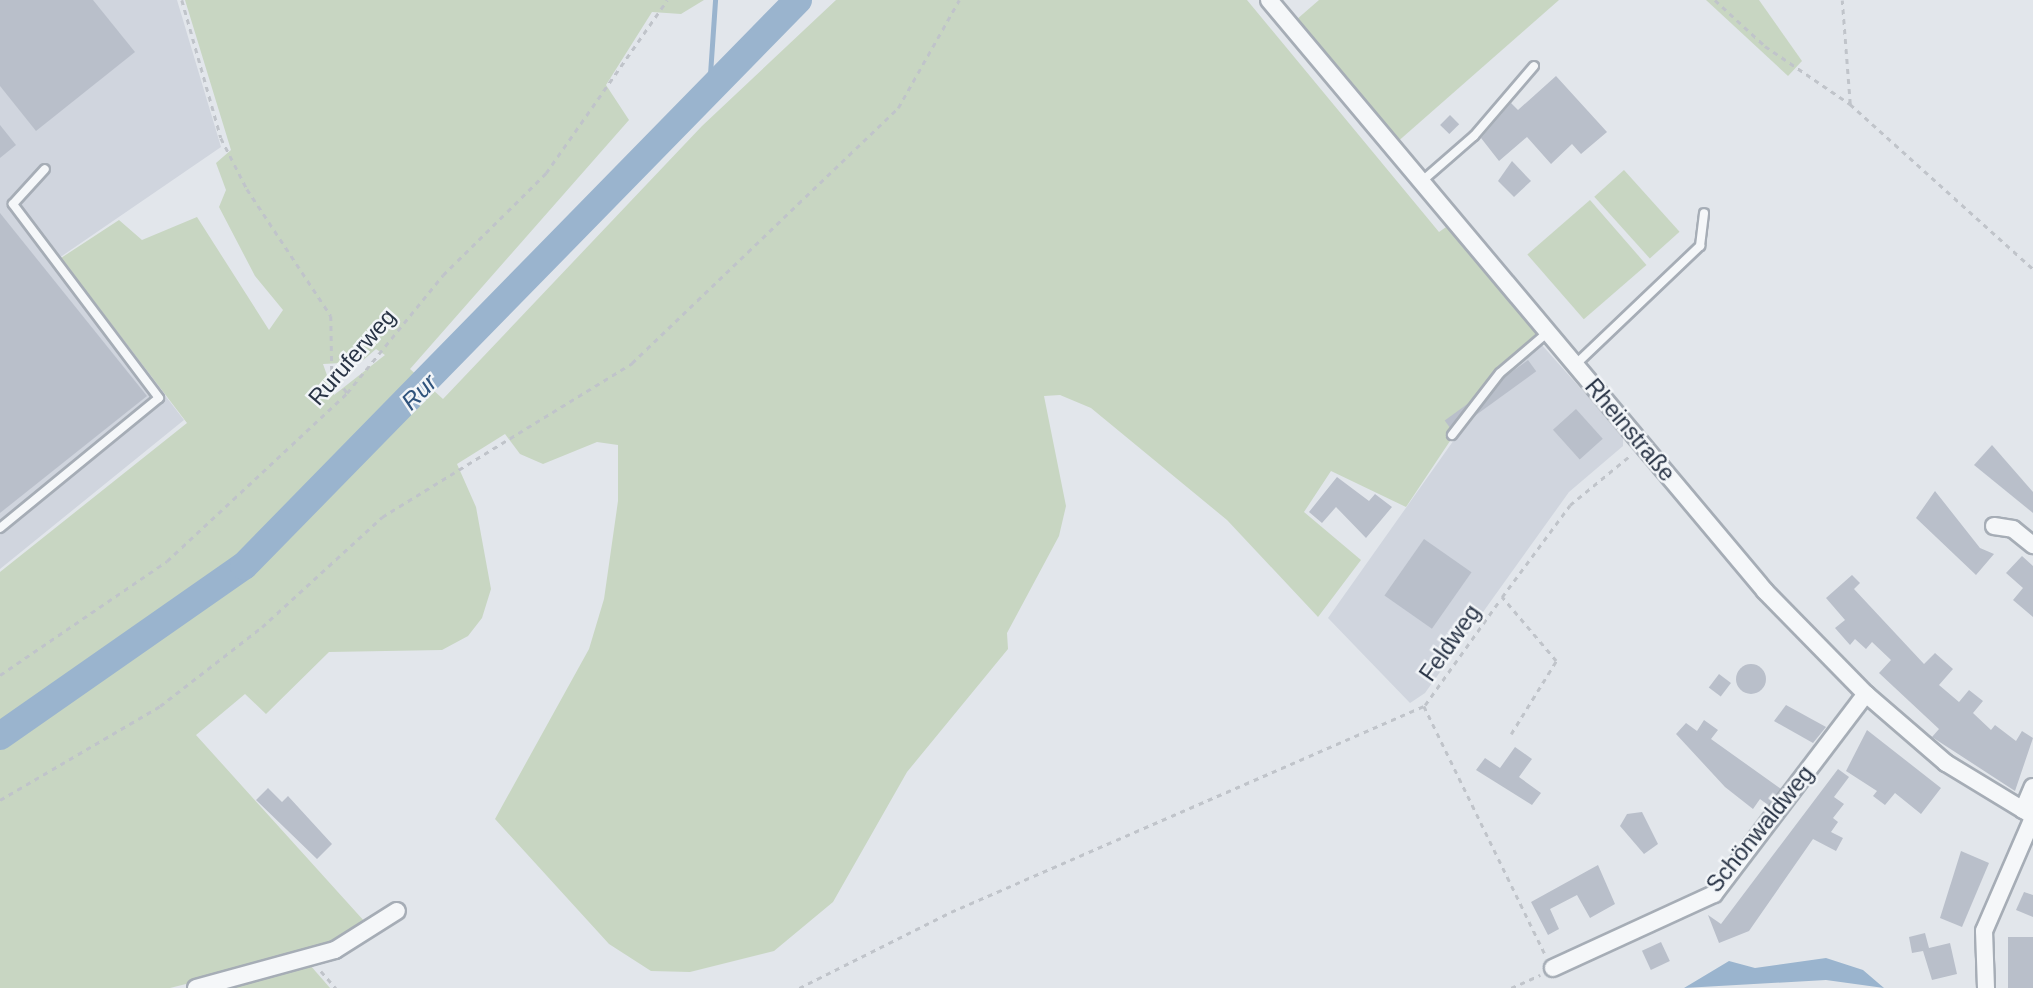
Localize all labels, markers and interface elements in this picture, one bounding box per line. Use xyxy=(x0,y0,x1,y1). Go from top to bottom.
street label: Ruruferweg xyxy=(303,303,401,411)
water label: Rur xyxy=(395,368,443,416)
street label: Rheinstraße xyxy=(1579,373,1681,487)
street label: Feldweg xyxy=(1414,599,1486,687)
street label: Schönwaldweg xyxy=(1701,760,1819,898)

